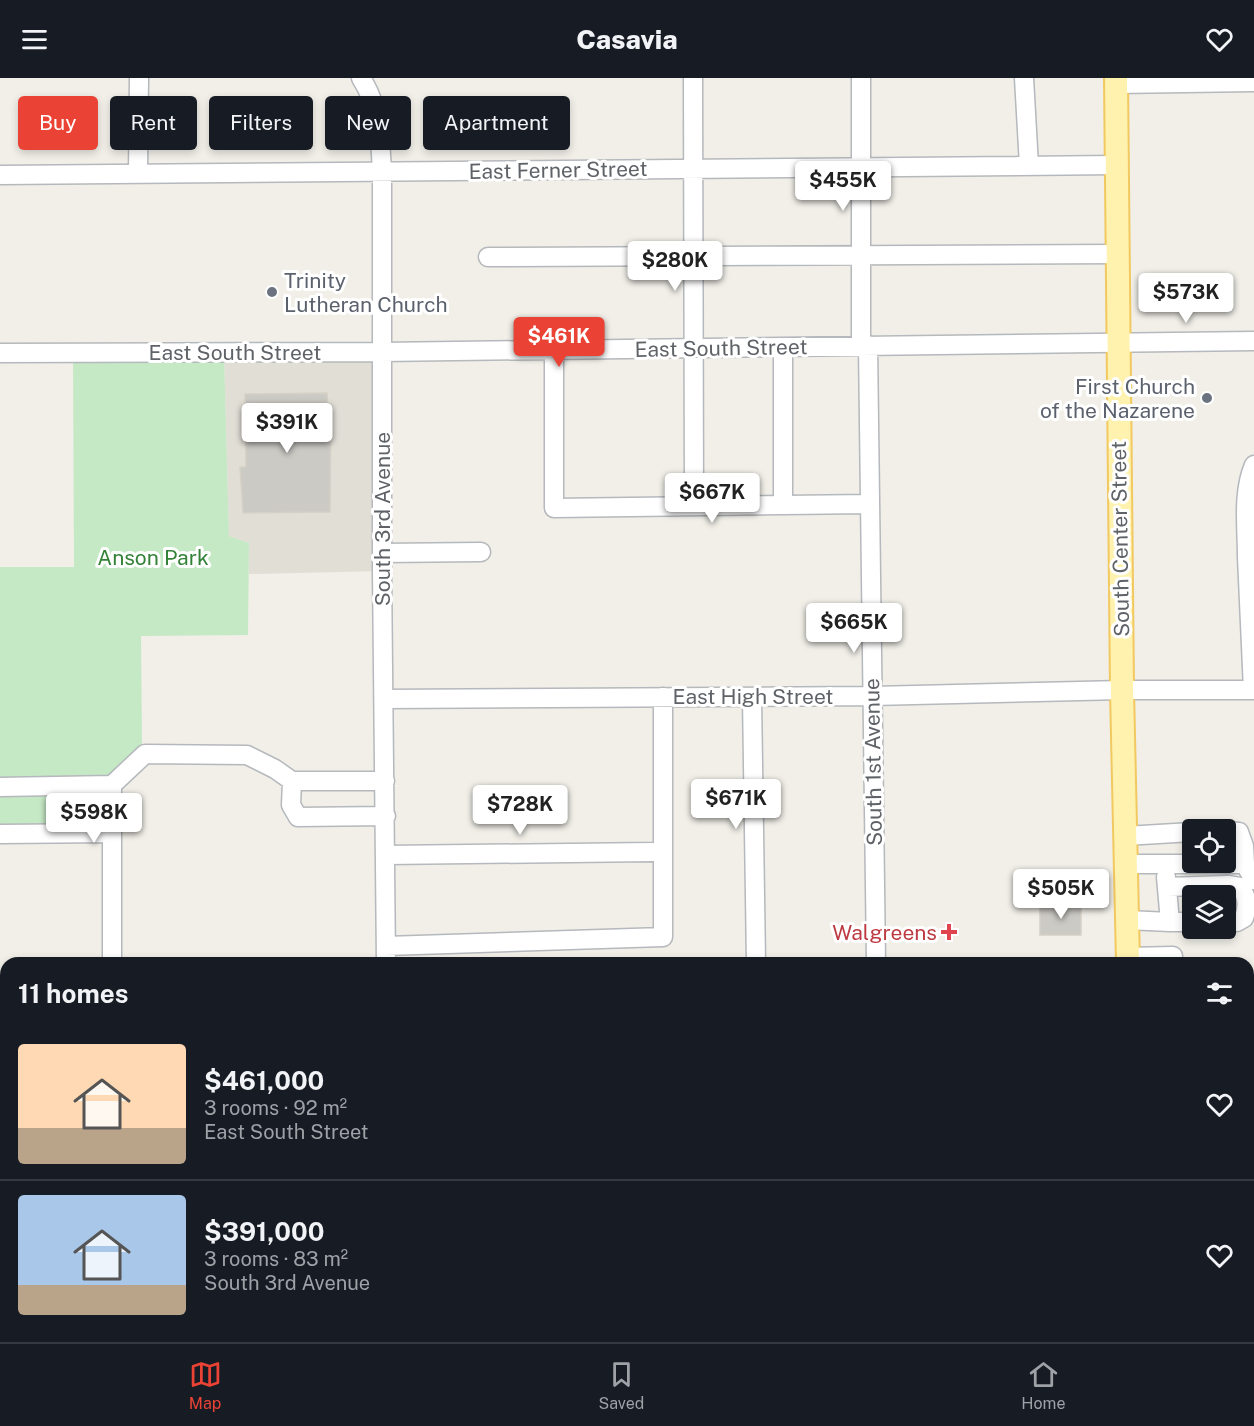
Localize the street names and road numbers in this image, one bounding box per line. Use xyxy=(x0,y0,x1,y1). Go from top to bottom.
street label: East Ferner Street xyxy=(468,156,648,184)
street label: East South Street xyxy=(634,334,808,362)
street label: East South Street xyxy=(149,340,321,365)
street label: South 3rd Avenue xyxy=(370,432,395,606)
street label: South Center Street xyxy=(1106,441,1134,637)
street label: South 1st Avenue xyxy=(859,678,887,846)
street label: East High Street xyxy=(673,684,833,709)

